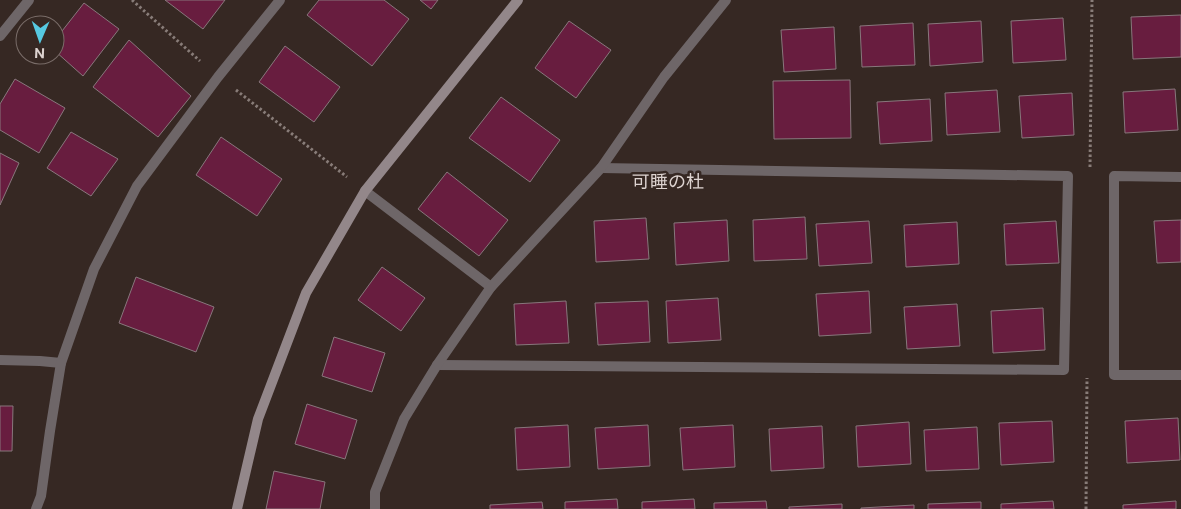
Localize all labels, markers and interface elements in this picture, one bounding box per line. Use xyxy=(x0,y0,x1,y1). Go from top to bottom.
north arrow xyxy=(15,15,65,65)
text: N xyxy=(34,45,45,61)
district label: 可睡の杜 xyxy=(632,171,704,192)

